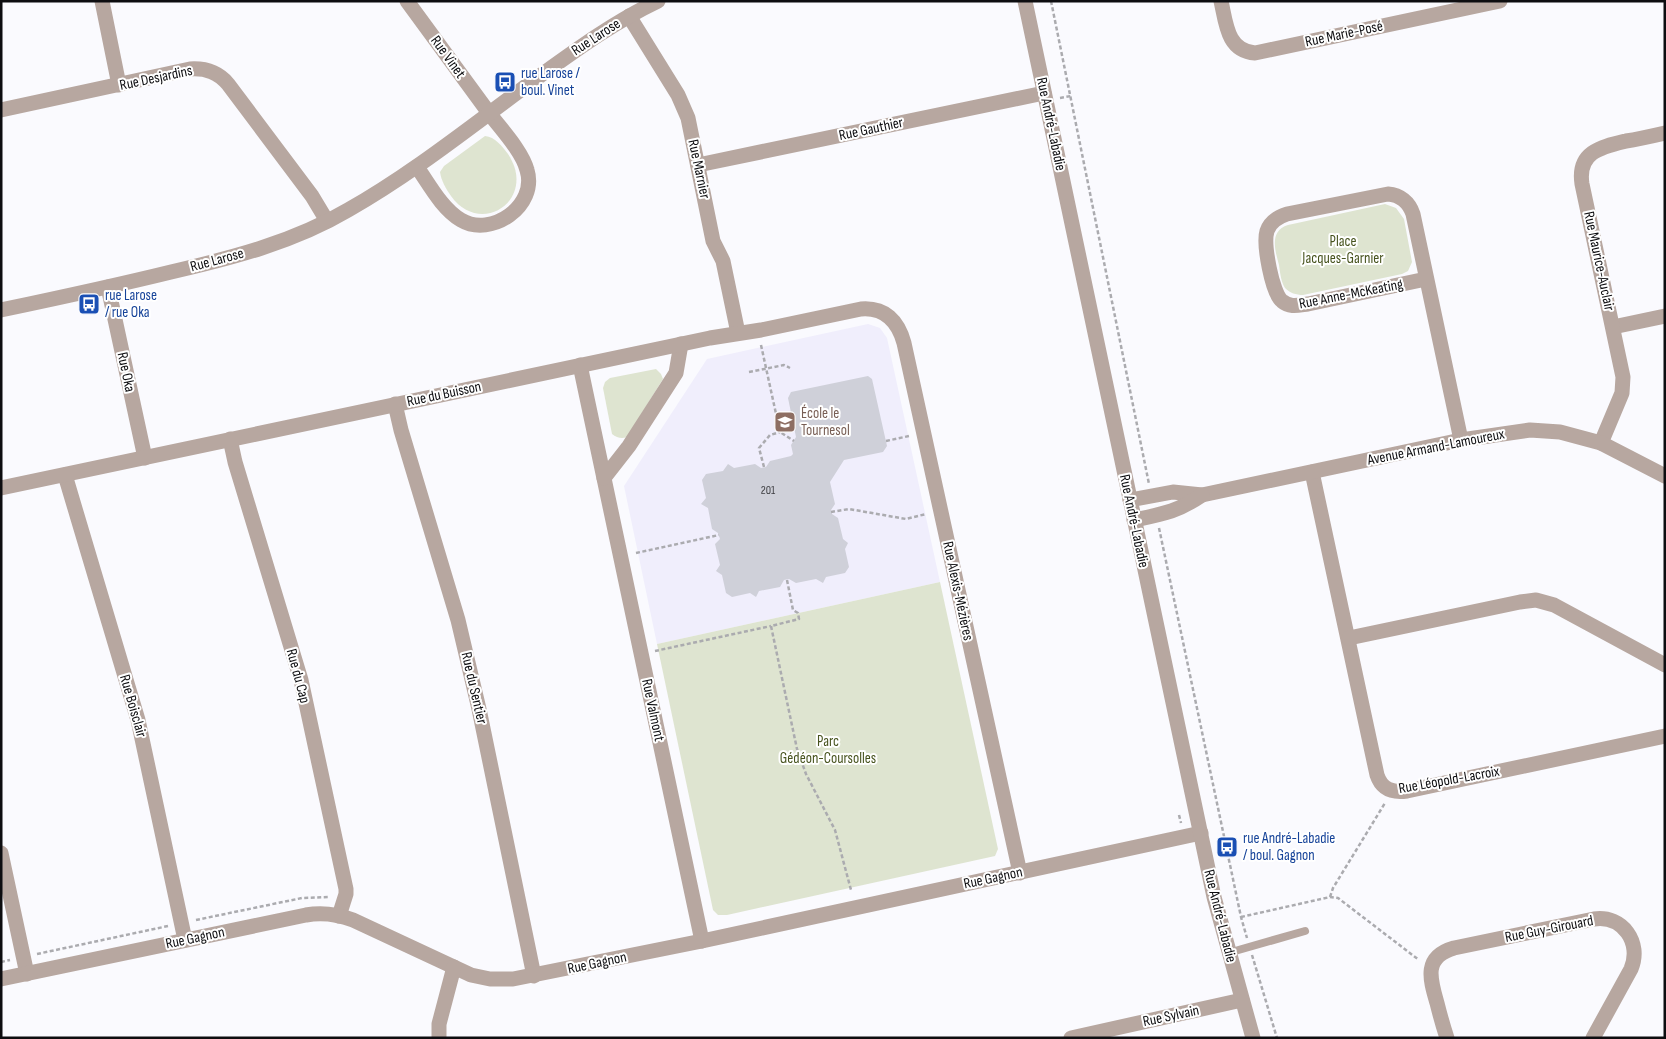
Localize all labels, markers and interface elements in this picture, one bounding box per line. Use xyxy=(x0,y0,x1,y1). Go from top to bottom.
street label: Rue Larose xyxy=(568,14,624,60)
street label: Rue Marie-Posé xyxy=(1303,17,1385,51)
street label: Rue Vinet xyxy=(426,32,470,82)
street label: Rue Desjardins xyxy=(118,61,194,95)
place label: rue Larose / boul. Vinet xyxy=(521,64,580,100)
bus stop icon: rue Larose / boul. Vinet xyxy=(493,70,517,94)
street label: Rue André-Labadie xyxy=(1032,76,1070,172)
street label: Rue Gauthier xyxy=(837,113,906,145)
street label: Rue Marnier xyxy=(683,138,715,201)
street label: Rue Maurice-Auclair xyxy=(1579,210,1619,313)
park label: Place Jacques-Garnier xyxy=(1301,232,1384,268)
street label: Rue Larose xyxy=(188,244,246,276)
street label: Rue Anne-McKeating xyxy=(1297,275,1405,313)
place label: rue Larose / rue Oka xyxy=(105,286,157,322)
bus stop icon: rue Larose / rue Oka xyxy=(77,292,101,316)
street label: Rue Oka xyxy=(112,350,140,394)
street label: Rue du Buisson xyxy=(405,377,483,411)
place label: École le Tournesol xyxy=(801,404,850,440)
school or university icon: École le Tournesol xyxy=(773,410,797,434)
street label: Avenue Armand-Lamoureux xyxy=(1365,424,1506,470)
street label: Rue André-Labadie xyxy=(1115,473,1153,569)
house number: 201 xyxy=(761,483,776,498)
street label: Rue Alexis-Mézières xyxy=(938,540,978,642)
street label: Rue du Cap xyxy=(282,647,314,705)
street label: Rue du Sentier xyxy=(457,650,492,726)
street label: Rue Boisclair xyxy=(115,672,151,740)
street label: Rue Valmont xyxy=(637,677,669,743)
park label: Parc Gédéon-Coursolles xyxy=(780,732,876,768)
street label: Rue Léopold-Lacroix xyxy=(1397,762,1501,798)
place label: rue André-Labadie / boul. Gagnon xyxy=(1243,829,1335,865)
bus stop icon: rue André-Labadie / boul. Gagnon xyxy=(1215,835,1239,859)
street label: Rue Gagnon xyxy=(962,862,1024,894)
street label: Rue André-Labadie xyxy=(1199,868,1241,964)
street label: Rue Guy-Girouard xyxy=(1503,911,1595,947)
street label: Rue Gagnon xyxy=(164,922,226,954)
street label: Rue Gagnon xyxy=(566,947,628,979)
street label: Rue Sylvain xyxy=(1141,1001,1201,1031)

